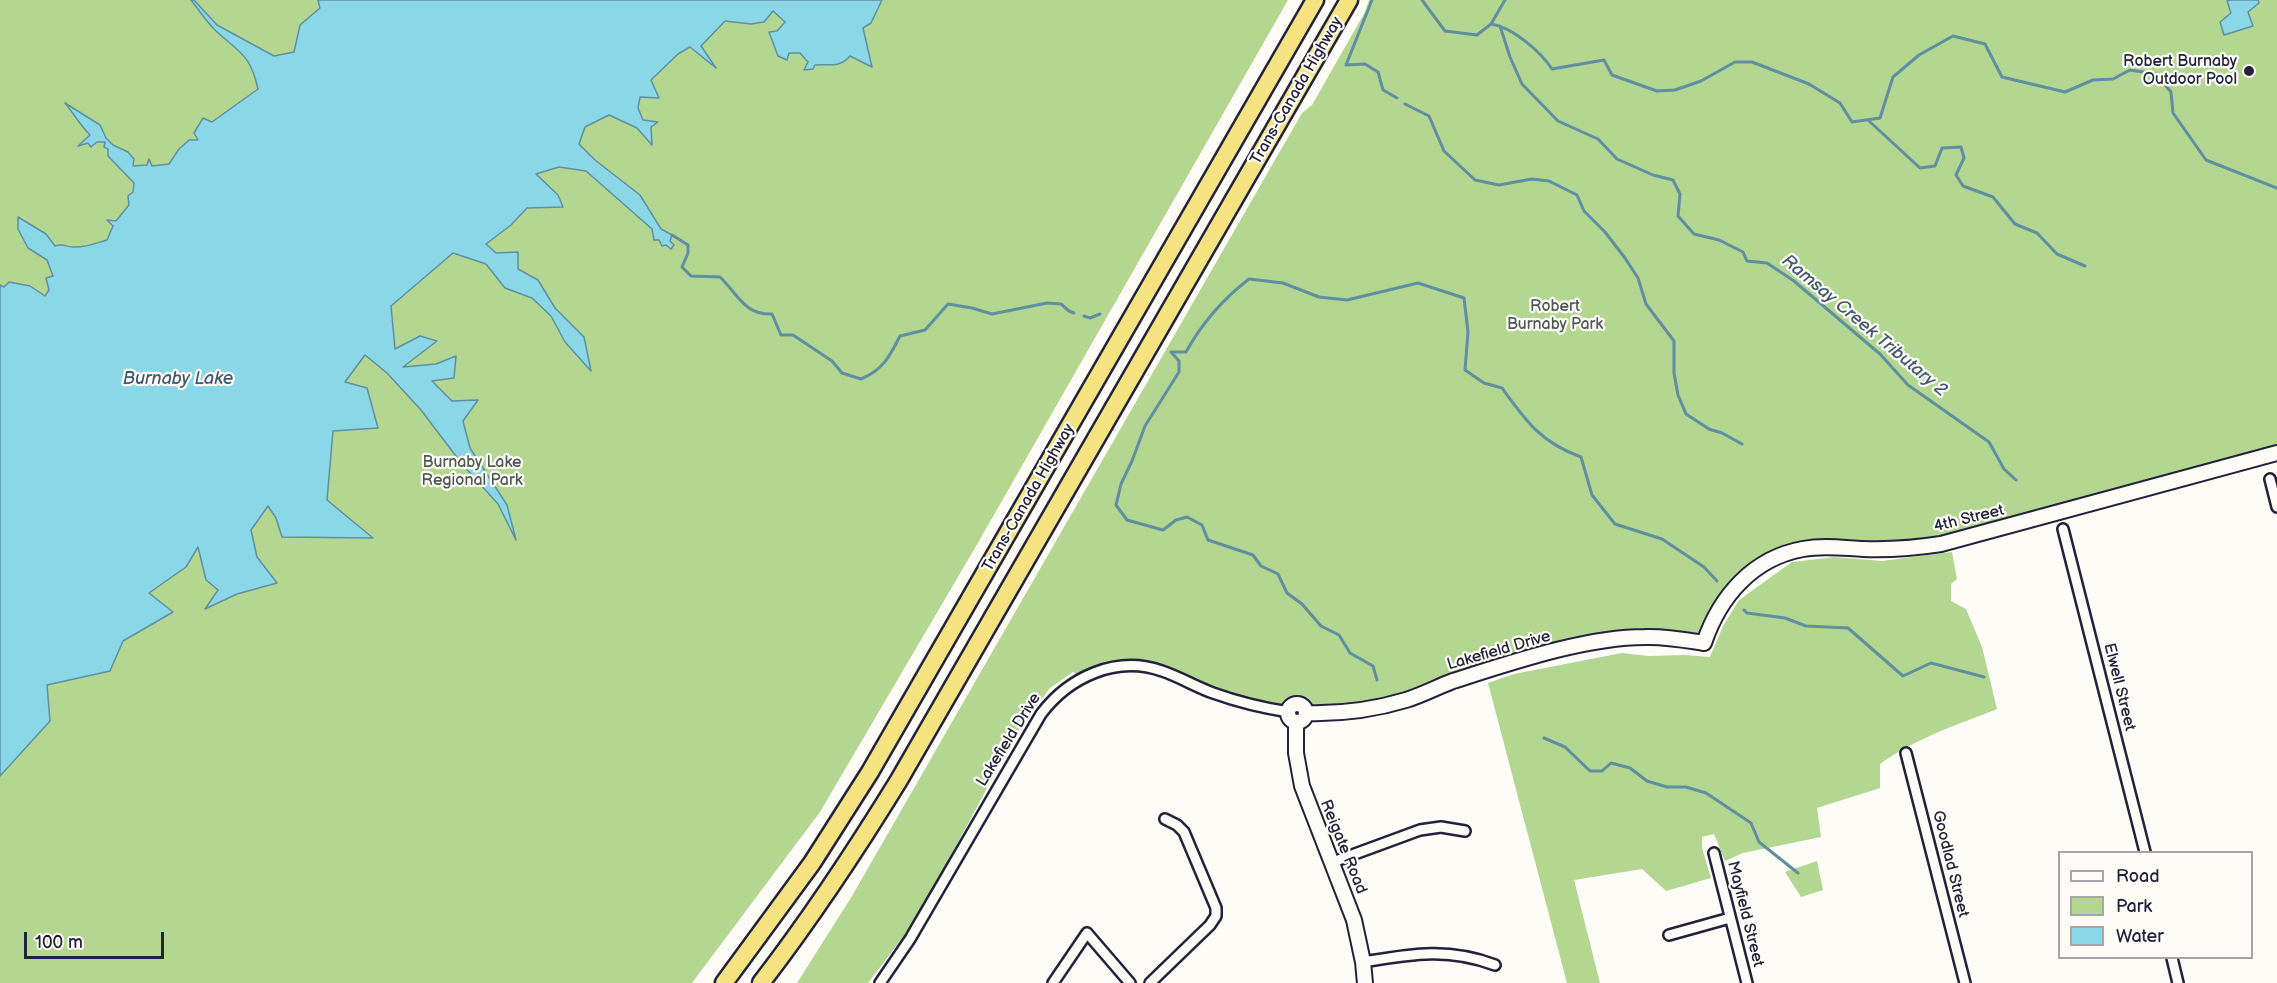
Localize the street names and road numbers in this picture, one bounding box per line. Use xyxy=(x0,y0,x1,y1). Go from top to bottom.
street label: Trans-Canada Highway xyxy=(1247,14,1347,168)
street label: Trans-Canada Highway xyxy=(979,421,1079,575)
street label: 4th Street xyxy=(1932,501,2006,537)
street label: Lakefield Drive xyxy=(1445,627,1553,675)
street label: Elwell Street xyxy=(2099,641,2139,733)
street label: Lakefield Drive xyxy=(973,690,1045,790)
street label: Reigate Road xyxy=(1315,797,1371,897)
street label: Goodlad Street xyxy=(1927,809,1973,919)
street label: Mayfield Street xyxy=(1723,859,1767,969)

